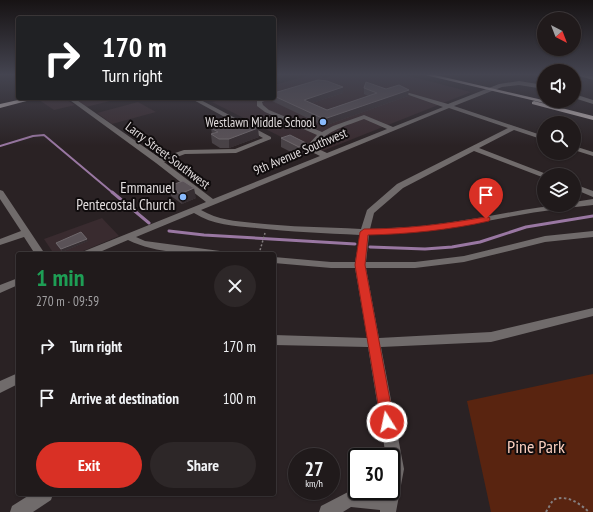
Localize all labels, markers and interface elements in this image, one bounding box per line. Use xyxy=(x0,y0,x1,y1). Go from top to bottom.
north arrow xyxy=(537,12,581,56)
map controls xyxy=(537,12,581,212)
text: 170 m xyxy=(102,28,166,65)
icon: right xyxy=(36,32,88,84)
text: Turn right xyxy=(102,64,162,87)
button: sound xyxy=(537,64,581,108)
place label: Westlawn Middle School xyxy=(205,114,315,131)
button: search xyxy=(537,116,581,160)
marker: Westlawn Middle School xyxy=(318,117,328,127)
street label: Larry Street Southwest xyxy=(122,118,214,193)
street label: 9th Avenue Southwest xyxy=(251,124,350,179)
button: layers xyxy=(537,168,581,212)
place label: Emmanuel Pentecostal Church xyxy=(76,178,175,214)
pin xyxy=(469,178,503,219)
icon: arrive xyxy=(475,184,497,206)
marker: Emmanuel Pentecostal Church xyxy=(178,192,188,202)
text: 1 min xyxy=(36,262,84,293)
button: close xyxy=(214,265,256,307)
text: 270 m · 09:59 xyxy=(36,293,99,310)
icon: right xyxy=(36,335,58,357)
text: Turn right xyxy=(70,337,122,356)
text: 170 m xyxy=(223,337,256,356)
icon: arrive xyxy=(36,387,58,409)
text: Arrive at destination xyxy=(70,389,179,408)
text: 100 m xyxy=(223,389,256,408)
position arrow xyxy=(366,401,408,443)
park label: Pine Park xyxy=(507,435,565,458)
button: Exit xyxy=(36,442,142,488)
button: Share xyxy=(150,442,256,488)
speed limit sign: 30 xyxy=(348,448,400,500)
text: 27 xyxy=(304,456,324,482)
text: km/h xyxy=(305,477,323,490)

